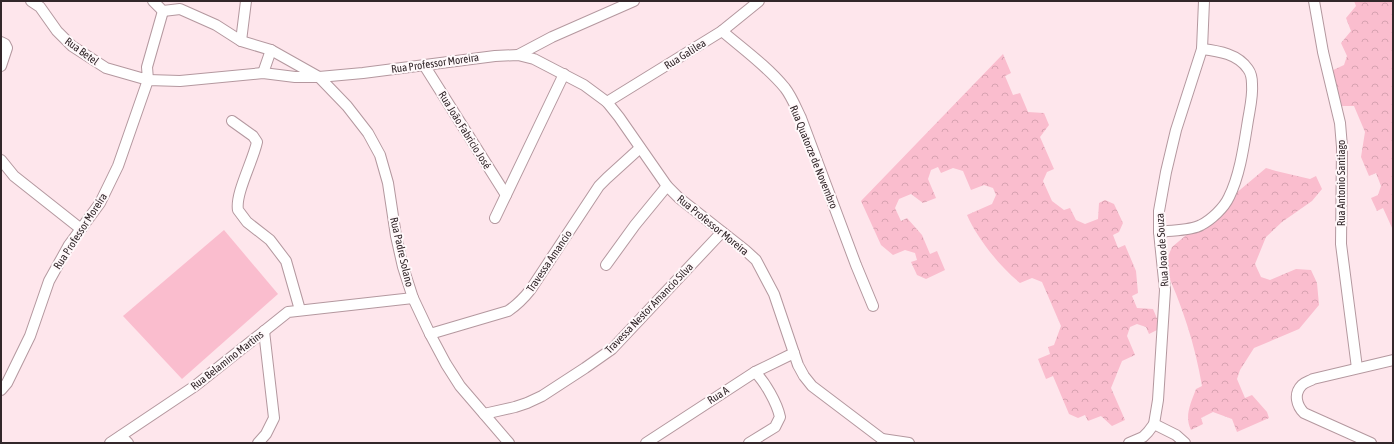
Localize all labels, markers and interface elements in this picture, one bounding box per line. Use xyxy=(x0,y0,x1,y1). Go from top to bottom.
street label: Rua Betel xyxy=(63,35,101,67)
street label: Rua Galilea xyxy=(662,37,708,71)
street label: Rua Professor Moreira xyxy=(390,51,480,75)
street label: Rua João Fabricio José xyxy=(436,89,494,171)
street label: Rua Quatorze de Novembro xyxy=(788,104,840,210)
street label: Rua Antonio Santiago xyxy=(1335,140,1347,226)
street label: Rua Professor Moreira xyxy=(51,191,109,271)
street label: Rua Professor Moreira xyxy=(675,193,751,257)
street label: Rua Joao de Souza xyxy=(1153,213,1171,287)
street label: Rua Padre Solano xyxy=(388,216,416,288)
street label: Travessa Amancio xyxy=(524,228,574,294)
street label: Travessa Nestor Amancio Silva xyxy=(603,260,695,356)
street label: Rua Belamino Martins xyxy=(188,328,266,392)
street label: Rua A xyxy=(705,383,731,406)

